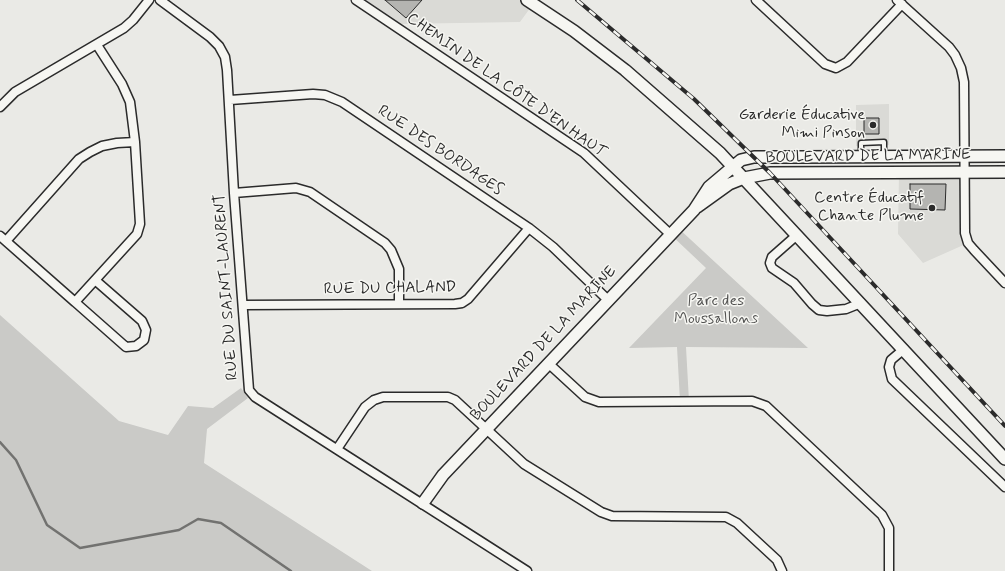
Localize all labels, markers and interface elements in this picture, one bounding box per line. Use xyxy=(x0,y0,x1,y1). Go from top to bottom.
street label: CHEMIN DE LA CÔTE D'EN HAUT xyxy=(402,9,610,163)
street label: RUE DES BORDAGES xyxy=(374,102,506,200)
place label: Garderie Éducative Mimi Pinson xyxy=(739,106,865,144)
marker: Garderie Éducative Mimi Pinson xyxy=(868,120,878,130)
street label: BOULEVARD DE LA MARINE xyxy=(765,146,971,168)
place label: Centre Éducatif Chante Plume xyxy=(814,189,924,227)
street label: RUE DU SAINT-LAURENT xyxy=(211,193,243,381)
marker: Centre Éducatif Chante Plume xyxy=(927,203,937,213)
street label: BOULEVARD DE LA MARINE xyxy=(467,262,621,426)
street label: RUE DU CHALAND xyxy=(324,278,456,300)
park label: Parc des Moussallons xyxy=(674,292,758,330)

